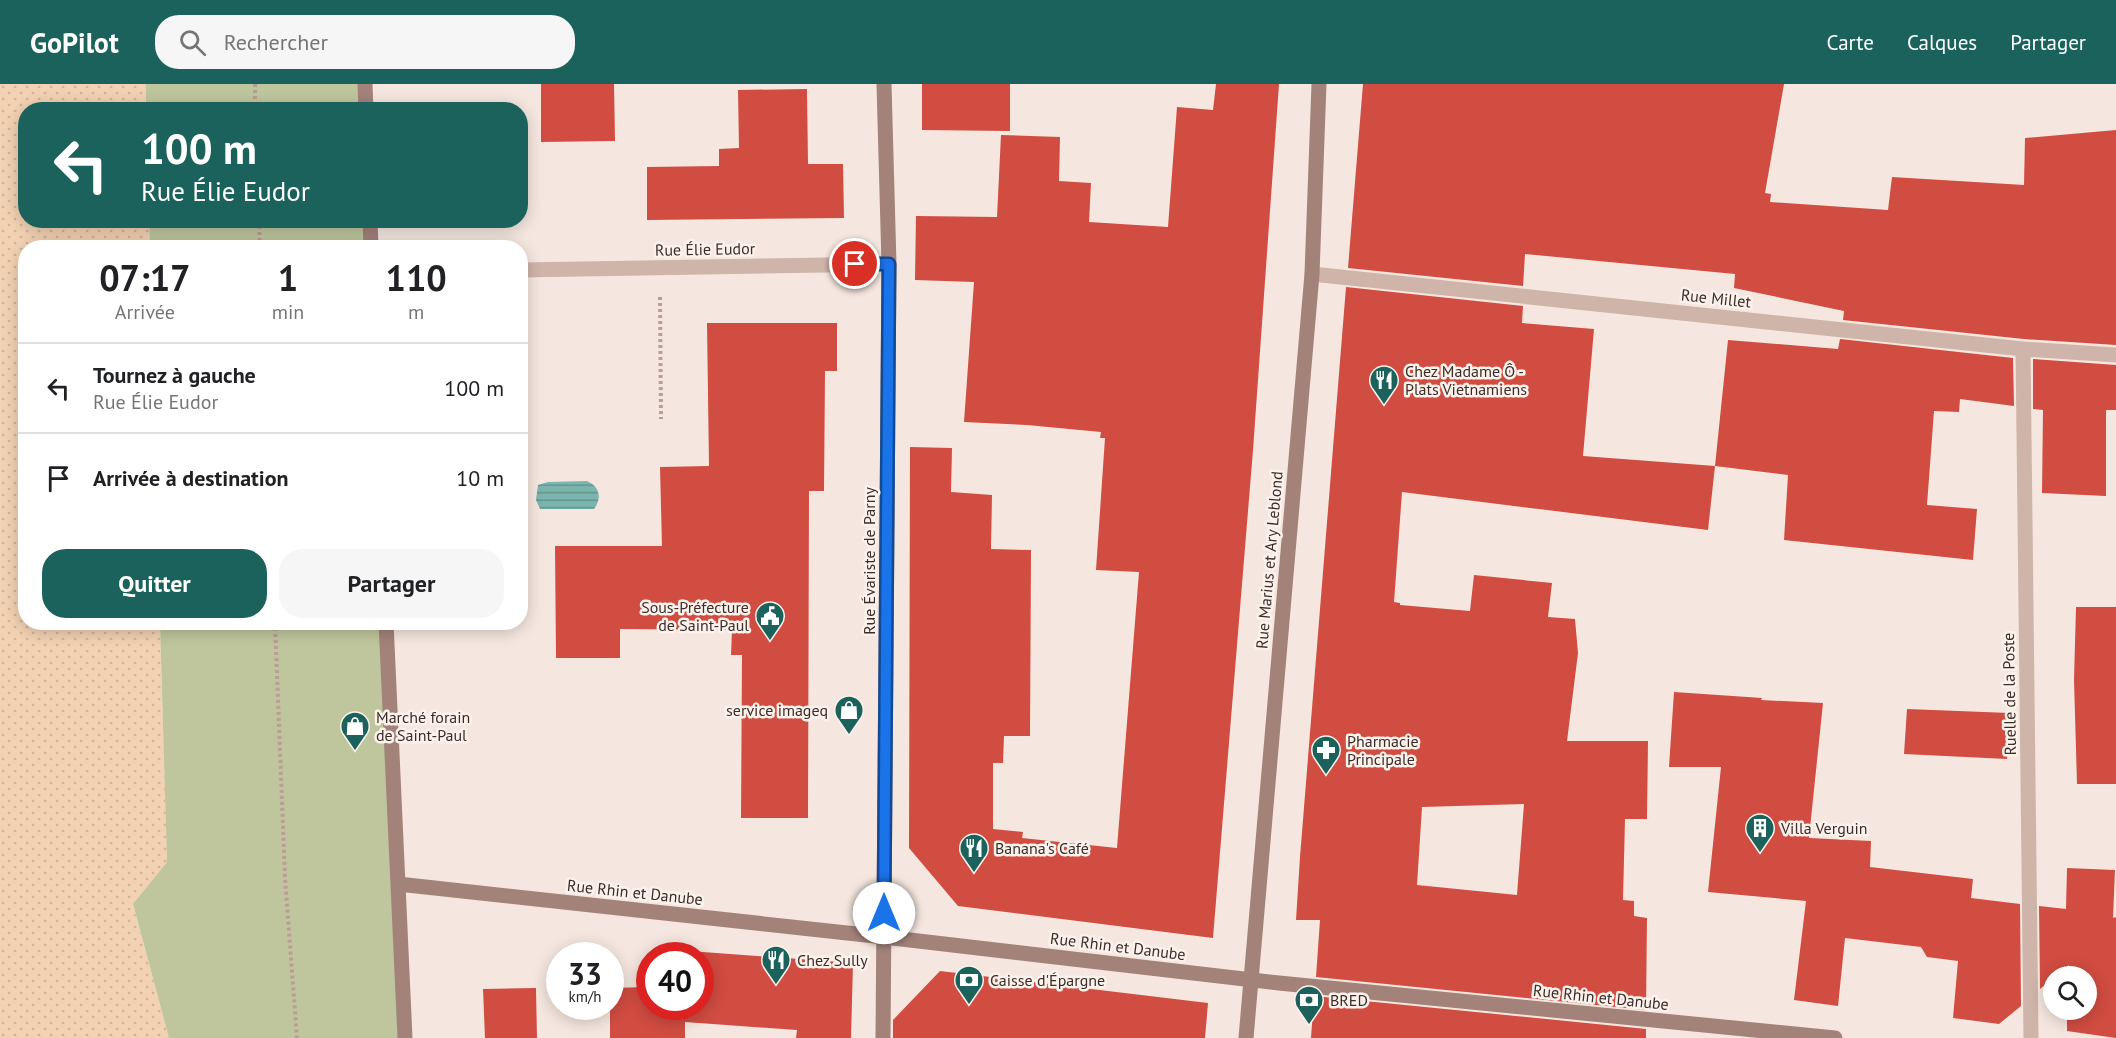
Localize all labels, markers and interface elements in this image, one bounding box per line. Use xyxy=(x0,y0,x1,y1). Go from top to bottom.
search box xyxy=(155,15,575,69)
text: GoPilot xyxy=(30,24,119,61)
icon: search xyxy=(176,26,209,59)
text: Rechercher xyxy=(224,28,328,56)
text: Carte xyxy=(1827,29,1874,56)
text: Calques xyxy=(1907,29,1977,56)
text: Partager xyxy=(2010,29,2086,56)
text: 100 m xyxy=(141,121,257,176)
icon: left xyxy=(42,126,120,204)
text: Rue Élie Eudor xyxy=(141,174,310,208)
street label: Rue Élie Eudor xyxy=(655,238,756,260)
pin xyxy=(829,238,880,289)
icon: arrive xyxy=(838,247,871,280)
text: 07:17 xyxy=(99,254,191,301)
text: 1 xyxy=(278,254,298,301)
text: 110 xyxy=(386,254,447,301)
street label: Rue Millet xyxy=(1680,284,1753,312)
text: Arrivée xyxy=(115,299,175,325)
text: min xyxy=(272,299,304,325)
text: m xyxy=(408,299,424,325)
text: Tournez à gauche xyxy=(93,361,256,389)
place label: Chez Madame Ô - Plats Vietnamiens xyxy=(1405,361,1527,399)
restaurant icon: Chez Madame Ô - Plats Vietnamiens xyxy=(1368,364,1400,406)
icon: left xyxy=(42,372,75,405)
text: 100 m xyxy=(444,374,504,402)
text: Rue Élie Eudor xyxy=(93,389,218,415)
icon: arrive xyxy=(42,462,75,495)
text: Arrivée à destination xyxy=(93,464,289,492)
text: 10 m xyxy=(456,464,504,492)
street label: Rue Marius et Ary Leblond xyxy=(1251,470,1287,650)
street label: Rue Évariste de Parny xyxy=(859,487,879,635)
button: Quitter xyxy=(42,549,267,618)
button: Partager xyxy=(279,549,504,618)
place label: Sous-Préfecture de Saint-Paul xyxy=(641,597,749,635)
public building icon: Sous-Préfecture de Saint-Paul xyxy=(754,600,786,642)
street label: Ruelle de la Poste xyxy=(1998,632,2020,756)
shop icon: service imageq xyxy=(833,694,865,736)
place label: service imageq xyxy=(726,700,828,720)
place label: Marché forain de Saint-Paul xyxy=(376,707,470,745)
shop icon: Marché forain de Saint-Paul xyxy=(339,710,371,752)
place label: Pharmacie Principale xyxy=(1347,731,1419,769)
pharmacy icon: Pharmacie Principale xyxy=(1310,734,1342,776)
building icon: Villa Verguin xyxy=(1744,812,1776,854)
place label: Villa Verguin xyxy=(1780,818,1867,838)
restaurant icon: Banana's Café xyxy=(958,832,990,874)
place label: Banana's Café xyxy=(995,838,1089,858)
street label: Rue Rhin et Danube xyxy=(566,875,704,909)
position arrow xyxy=(852,881,916,945)
street label: Rue Rhin et Danube xyxy=(1049,928,1187,964)
speed limit sign: 40 xyxy=(636,942,714,1020)
restaurant icon: Chez Sully xyxy=(760,944,792,986)
place label: Chez Sully xyxy=(797,950,868,970)
text: 33 xyxy=(568,954,602,993)
bank icon: Caisse d'Épargne xyxy=(953,964,985,1006)
map controls xyxy=(2043,966,2097,1020)
button: search xyxy=(2043,966,2097,1020)
place label: Caisse d'Épargne xyxy=(990,970,1105,990)
street label: Rue Rhin et Danube xyxy=(1532,980,1670,1014)
bank icon: BRED xyxy=(1293,984,1325,1026)
text: km/h xyxy=(569,987,601,1006)
place label: BRED xyxy=(1330,990,1368,1010)

